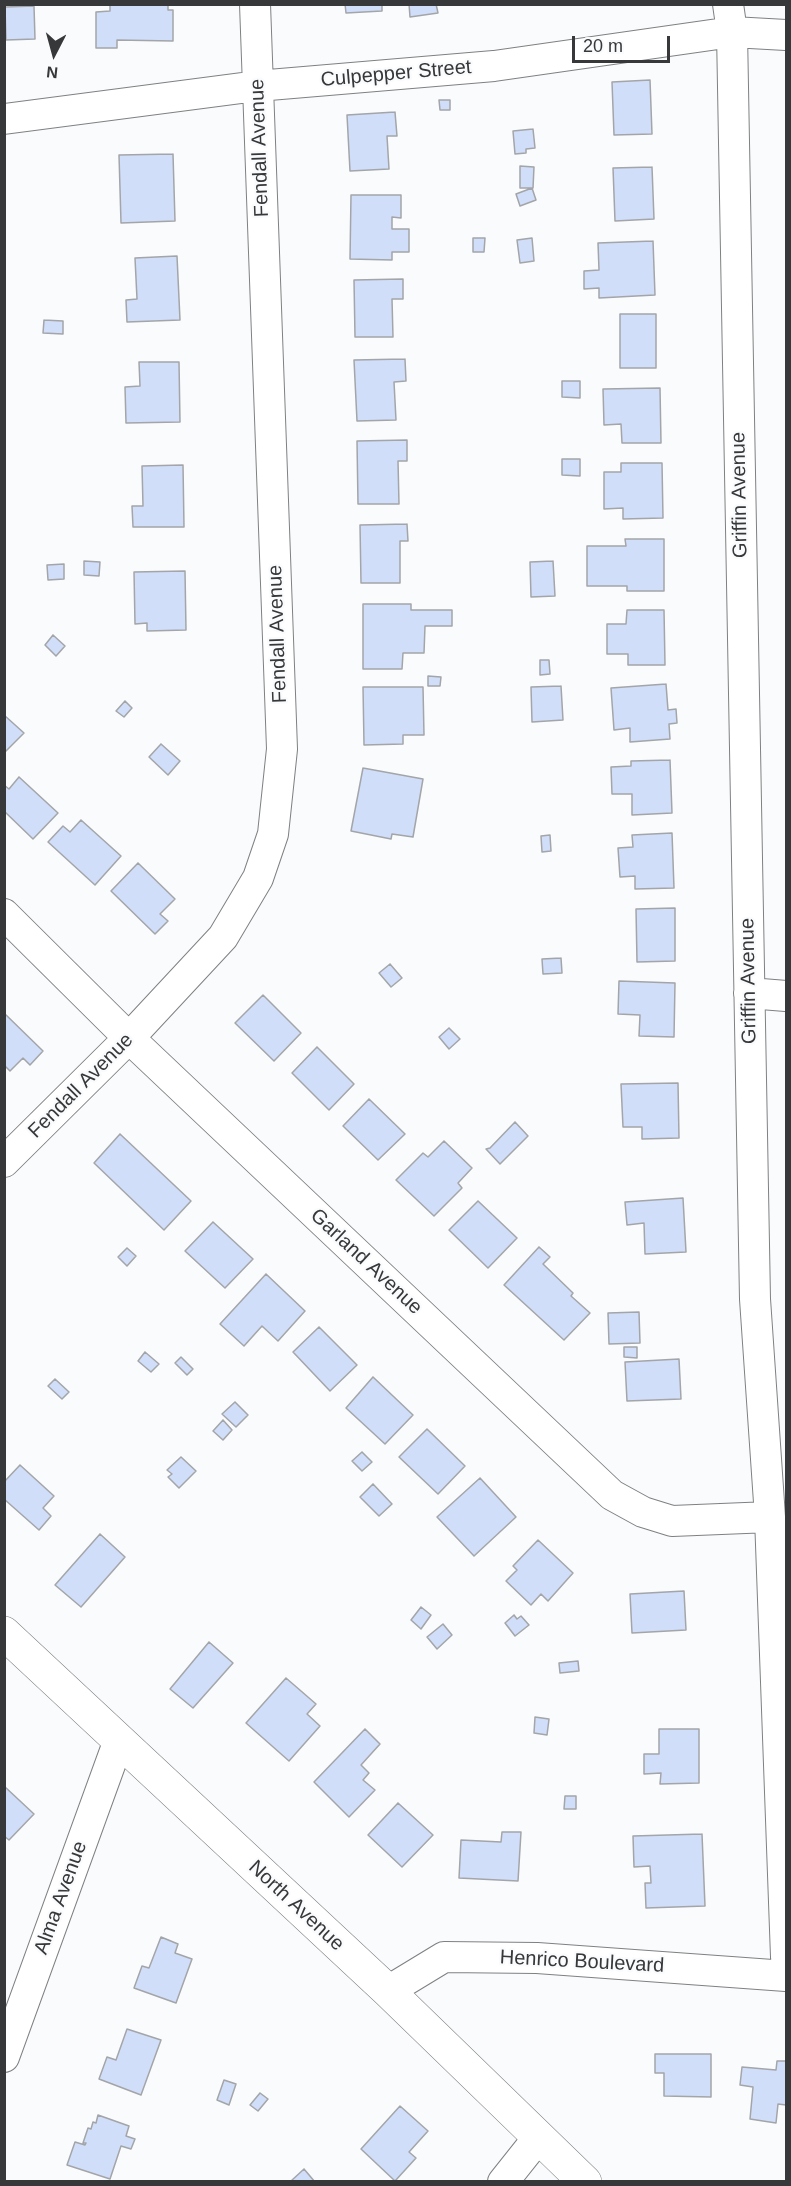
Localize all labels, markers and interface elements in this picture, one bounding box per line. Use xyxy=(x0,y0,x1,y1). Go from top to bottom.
north arrow xyxy=(24,24,84,84)
scale bar xyxy=(575,24,672,62)
text: 20 m xyxy=(583,36,623,56)
street label: Culpepper Street xyxy=(320,55,472,93)
text: N xyxy=(45,63,59,81)
street label: Fendall Avenue xyxy=(246,78,274,218)
street label: Griffin Avenue xyxy=(727,432,753,558)
street label: Fendall Avenue xyxy=(264,564,292,704)
street label: Griffin Avenue xyxy=(736,918,762,1044)
street label: Fendall Avenue xyxy=(24,1029,138,1143)
street label: Garland Avenue xyxy=(305,1204,427,1320)
street label: Alma Avenue xyxy=(29,1838,93,1958)
street label: North Avenue xyxy=(243,1856,349,1956)
street label: Henrico Boulevard xyxy=(499,1946,665,1978)

